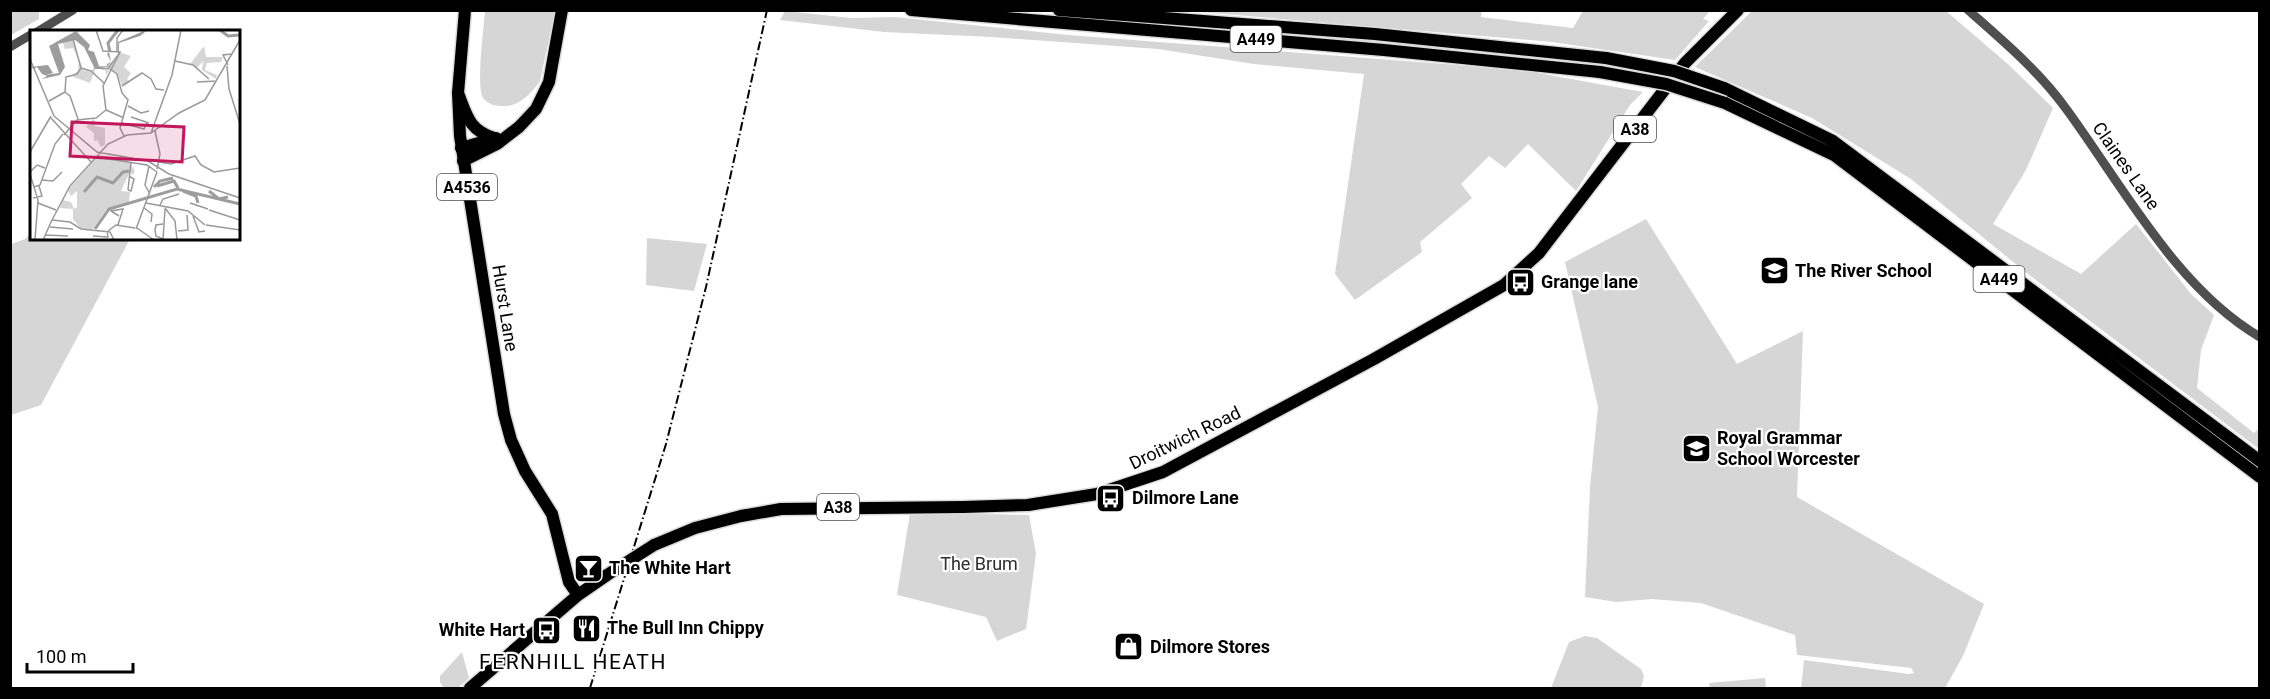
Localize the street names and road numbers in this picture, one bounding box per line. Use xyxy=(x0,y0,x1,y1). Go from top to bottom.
road number: A449 xyxy=(1230,26,1282,52)
road number: A38 xyxy=(1614,116,1656,142)
street label: Claines Lane xyxy=(2088,118,2164,214)
road number: A4536 xyxy=(437,174,497,200)
street label: Hurst Lane xyxy=(488,263,523,353)
road number: A449 xyxy=(1974,266,2024,292)
street label: Droitwich Road xyxy=(1126,402,1244,474)
road number: A38 xyxy=(817,494,859,520)

